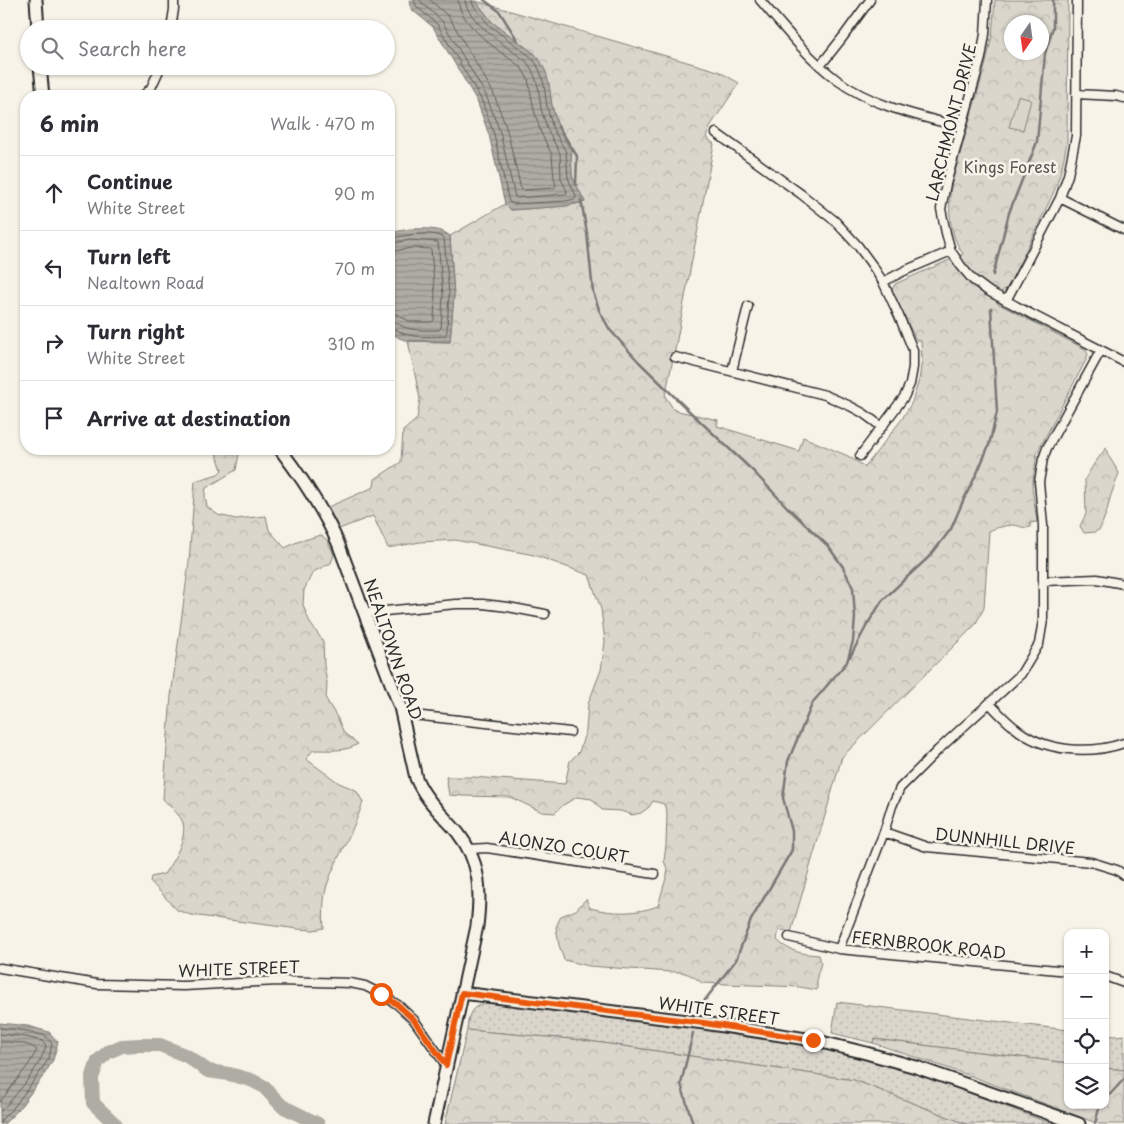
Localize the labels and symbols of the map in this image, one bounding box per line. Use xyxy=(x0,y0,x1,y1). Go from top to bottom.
north arrow xyxy=(1004,15,1049,60)
street label: LARCHMONT DRIVE xyxy=(919,41,981,203)
park label: Kings Forest xyxy=(964,154,1056,178)
street label: NEALTOWN ROAD xyxy=(359,575,429,723)
street label: DUNNHILL DRIVE xyxy=(934,821,1076,859)
street label: ALONZO COURT xyxy=(498,824,631,868)
street label: FERNBROOK ROAD xyxy=(851,924,1007,964)
street label: WHITE STREET xyxy=(178,954,300,982)
route start xyxy=(370,983,393,1006)
street label: WHITE STREET xyxy=(657,990,781,1030)
route end xyxy=(802,1029,825,1052)

